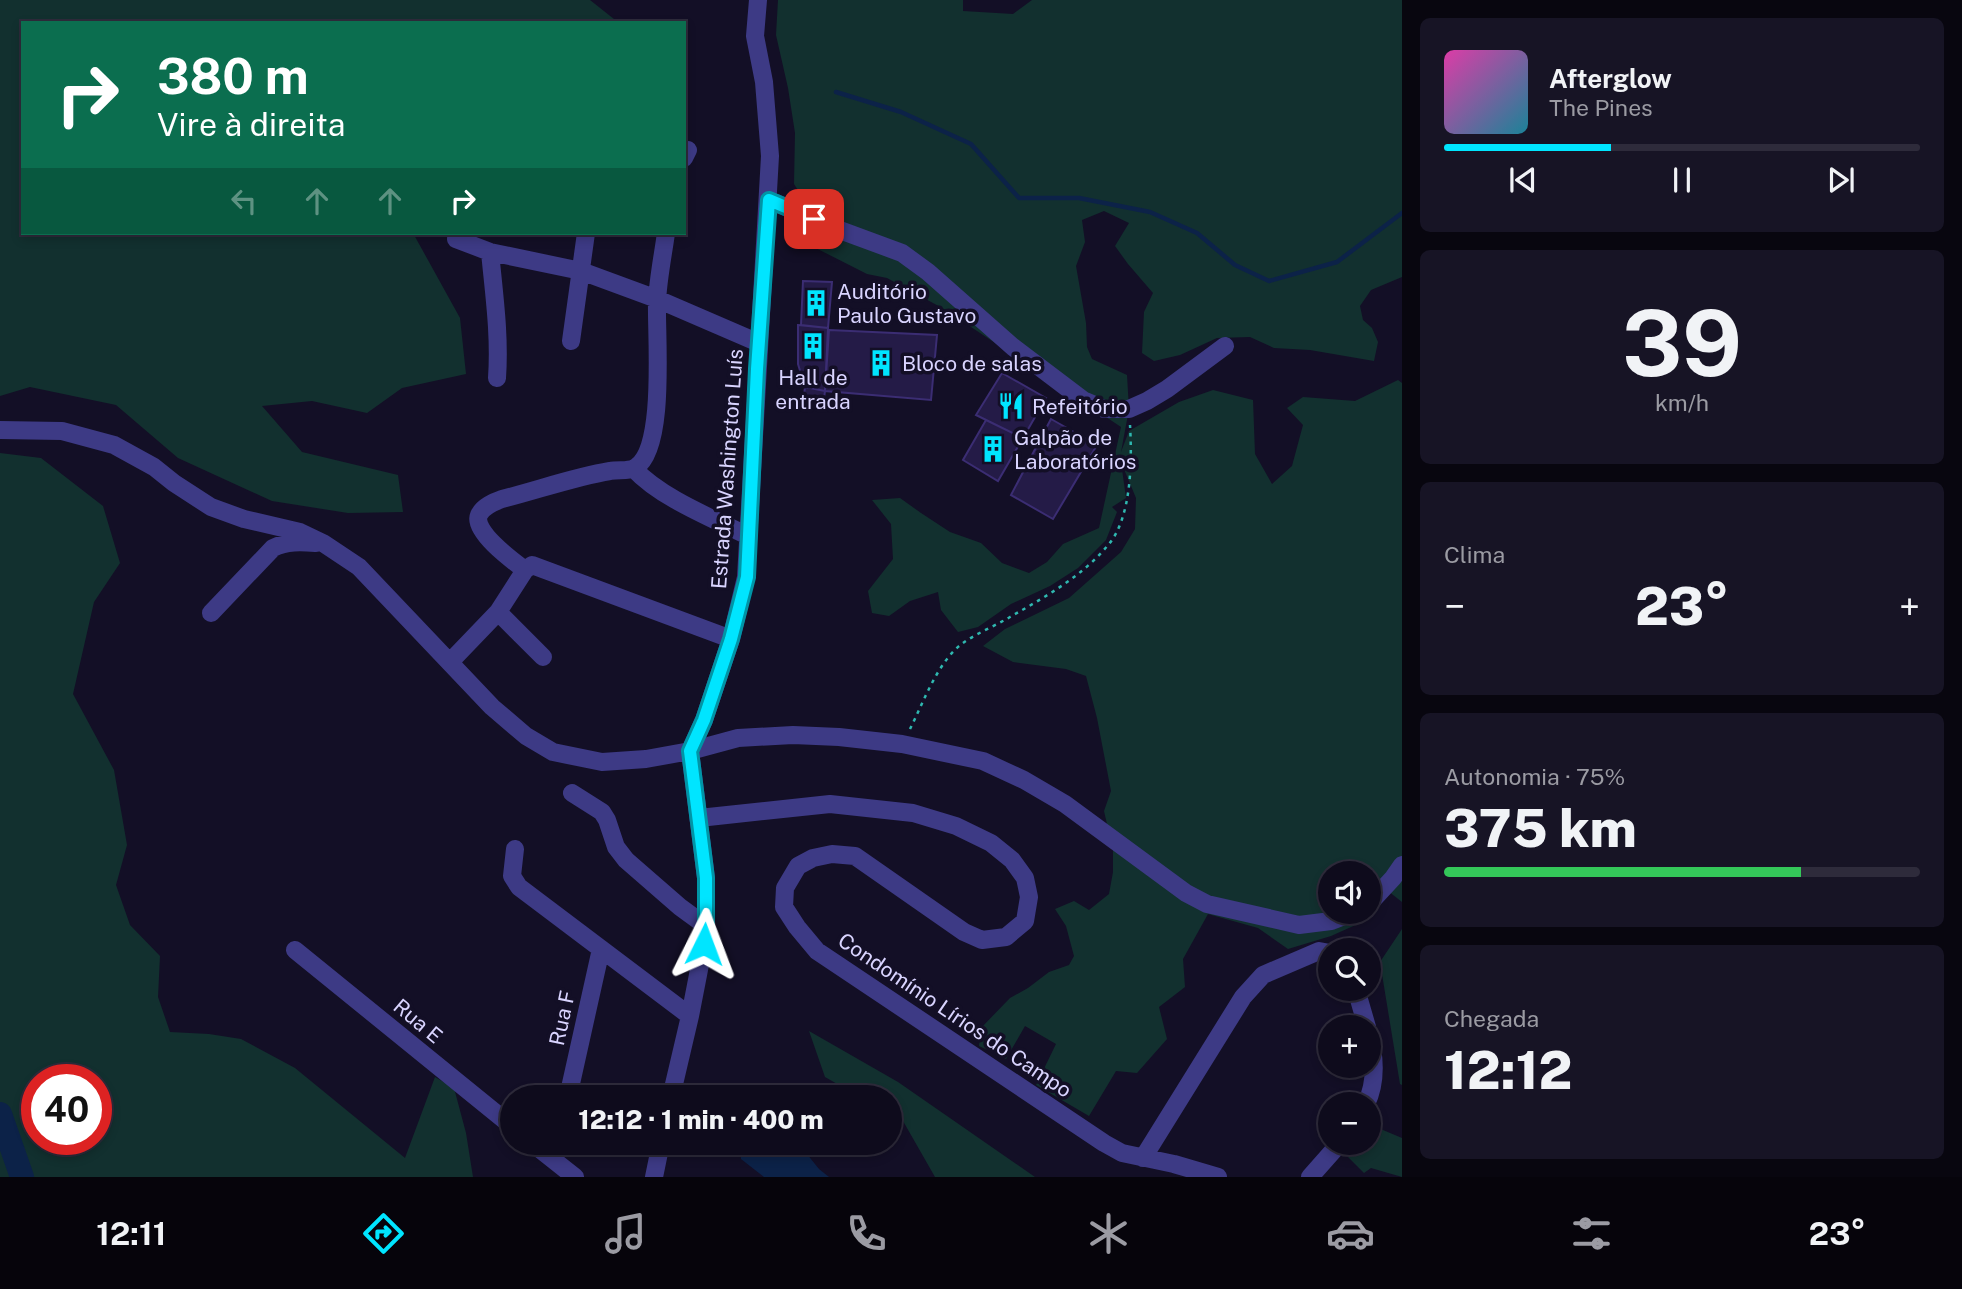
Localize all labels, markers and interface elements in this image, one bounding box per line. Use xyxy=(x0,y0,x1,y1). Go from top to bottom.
text: 380 m xyxy=(157,47,309,105)
icon: right xyxy=(42,49,133,140)
text: Afterglow xyxy=(1549,63,1672,94)
text: The Pines xyxy=(1549,94,1653,121)
text: Vire à direita xyxy=(157,106,345,143)
icon: previous xyxy=(1504,161,1542,199)
icon: pause xyxy=(1663,161,1701,199)
icon: next xyxy=(1822,161,1860,199)
icon: left xyxy=(225,182,263,220)
icon: ahead xyxy=(298,182,336,220)
icon: ahead xyxy=(371,182,409,220)
icon: right xyxy=(444,182,482,220)
pin xyxy=(784,189,844,249)
icon: arrive xyxy=(795,200,833,238)
place label: Auditório Paulo Gustavo xyxy=(837,279,976,328)
building icon: Auditório Paulo Gustavo xyxy=(801,288,831,318)
text: 39 xyxy=(1622,290,1742,396)
building icon: Hall de entrada xyxy=(798,331,828,361)
street label: Estrada Washington Luís xyxy=(706,348,748,590)
building icon: Bloco de salas xyxy=(866,348,896,378)
place label: Bloco de salas xyxy=(902,351,1042,376)
place label: Hall de entrada xyxy=(775,365,851,414)
text: km/h xyxy=(1655,389,1709,416)
restaurant icon: Refeitório xyxy=(996,391,1026,421)
place label: Refeitório xyxy=(1032,394,1128,419)
place label: Galpão de Laboratórios xyxy=(1014,425,1136,474)
building icon: Galpão de Laboratórios xyxy=(978,434,1008,464)
text: Clima xyxy=(1444,541,1505,568)
text: 23° xyxy=(1635,576,1729,637)
text: − xyxy=(1444,584,1465,629)
text: + xyxy=(1899,584,1920,629)
text: Autonomia · 75% xyxy=(1444,763,1625,790)
text: 375 km xyxy=(1444,798,1637,859)
map controls xyxy=(1318,861,1381,1155)
button: sound xyxy=(1318,861,1381,924)
position arrow xyxy=(667,907,741,981)
street label: Condomínio Lírios do Campo xyxy=(834,927,1076,1103)
button: search xyxy=(1318,938,1381,1001)
street label: Rua F xyxy=(544,988,580,1048)
street label: Rua E xyxy=(389,993,447,1049)
text: Chegada xyxy=(1444,1005,1539,1032)
button: + xyxy=(1318,1015,1381,1078)
text: 12:12 xyxy=(1444,1040,1573,1101)
speed limit sign: 40 xyxy=(21,1064,112,1155)
button: − xyxy=(1318,1092,1381,1155)
text: 12:12 · 1 min · 400 m xyxy=(578,1104,824,1135)
icon: directions xyxy=(359,1209,408,1258)
icon: music xyxy=(601,1209,650,1258)
icon: phone xyxy=(842,1209,891,1258)
icon: climate xyxy=(1084,1209,1133,1258)
icon: car xyxy=(1326,1209,1375,1258)
icon: filters xyxy=(1567,1209,1616,1258)
text: 12:11 xyxy=(96,1215,166,1252)
text: 23° xyxy=(1809,1215,1866,1252)

